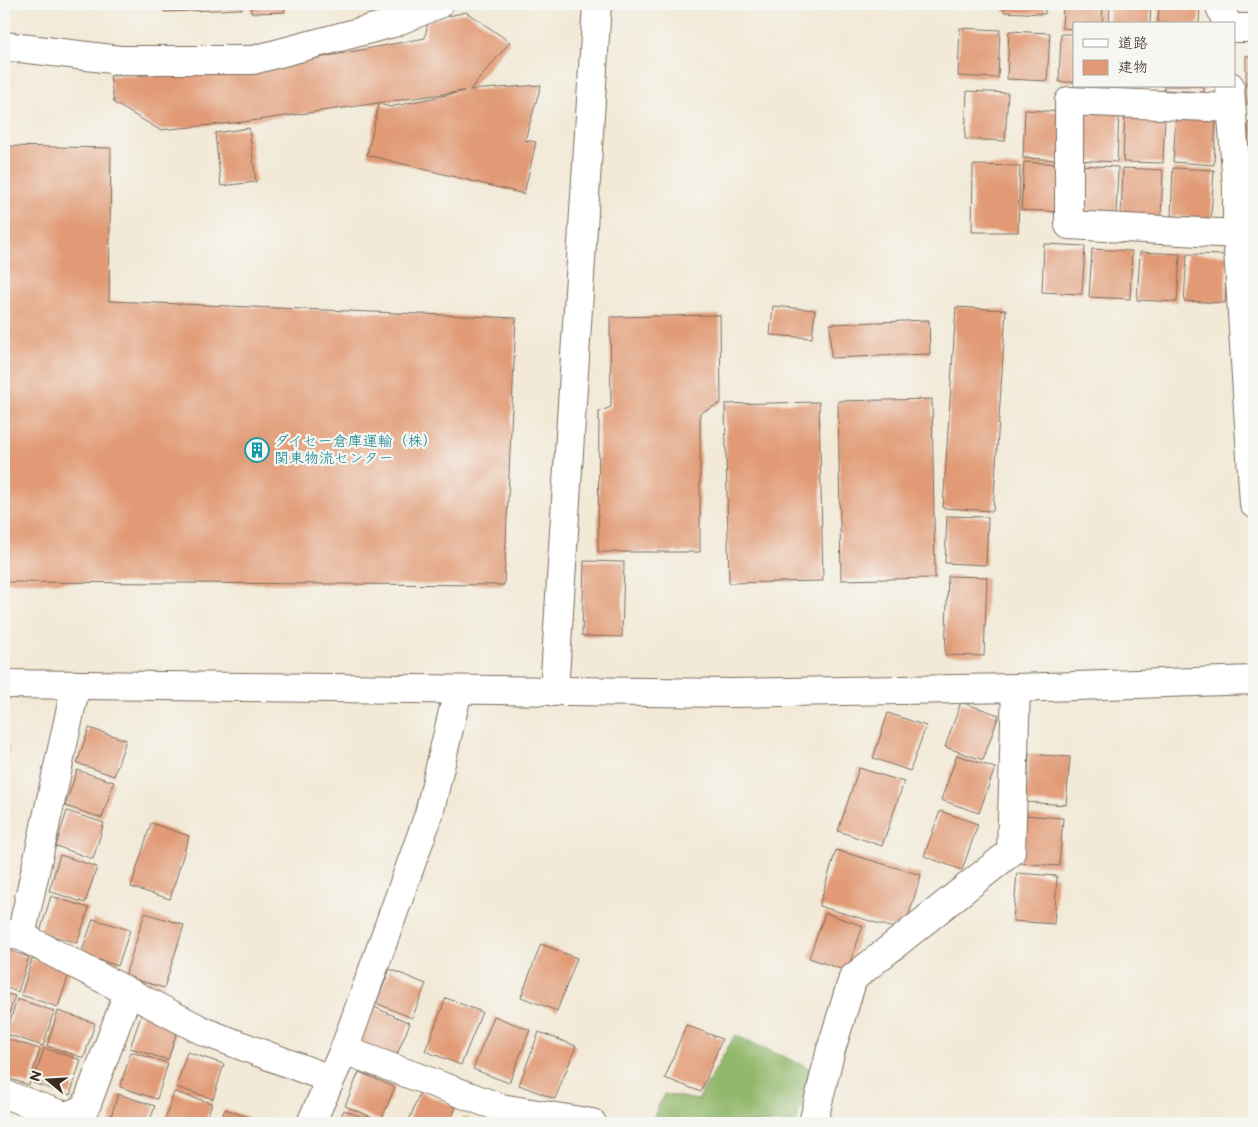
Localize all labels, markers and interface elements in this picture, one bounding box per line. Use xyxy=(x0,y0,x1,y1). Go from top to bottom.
legend xyxy=(1073,22,1236,88)
text: 道路 xyxy=(1118,34,1148,53)
text: 建物 xyxy=(1118,58,1148,77)
place label: ダイセー倉庫運輸（株） 関東物流センター xyxy=(274,432,438,468)
building icon: ダイセー倉庫運輸（株） 関東物流センター xyxy=(244,437,270,463)
north arrow xyxy=(22,1054,72,1104)
text: N xyxy=(26,1069,46,1084)

